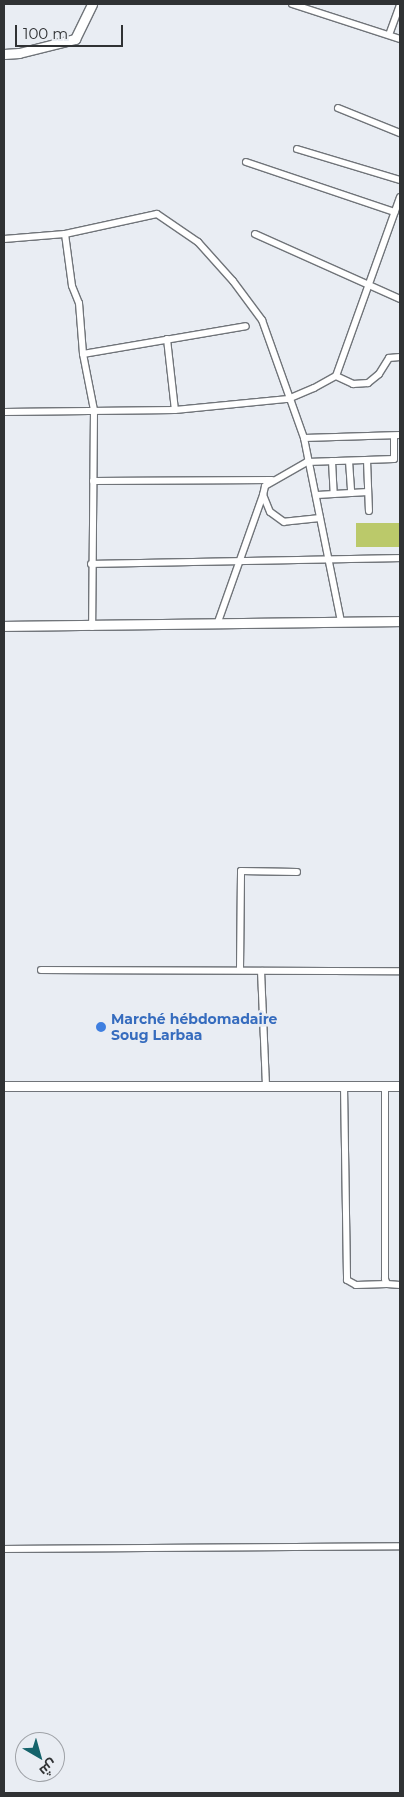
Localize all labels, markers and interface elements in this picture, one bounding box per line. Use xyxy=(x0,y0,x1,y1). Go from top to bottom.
scale bar xyxy=(18,15,125,47)
text: 100 m xyxy=(23,24,68,43)
place label: Marché hébdomadaire Soug Larbaa xyxy=(111,1011,277,1044)
marker: Marché hébdomadaire Soug Larbaa xyxy=(95,1021,107,1033)
north arrow xyxy=(15,1732,65,1782)
text: ش xyxy=(36,1755,61,1781)

